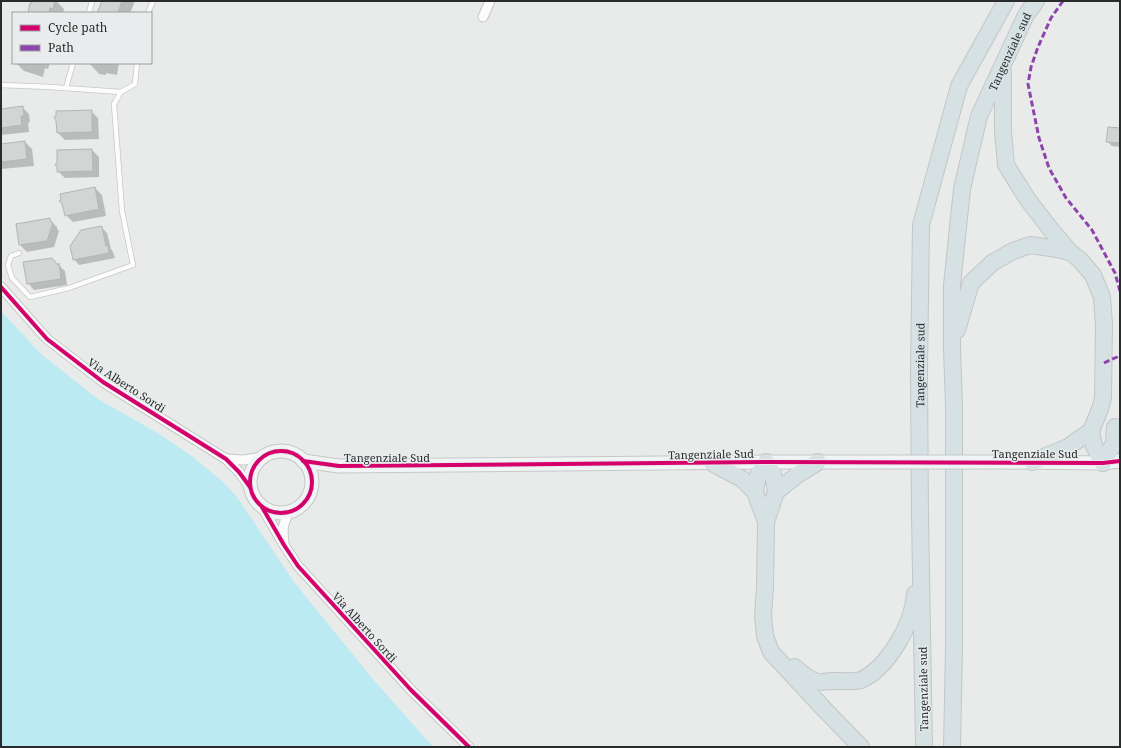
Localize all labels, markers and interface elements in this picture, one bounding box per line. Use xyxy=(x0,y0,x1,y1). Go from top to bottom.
street label: Tangenziale sud xyxy=(984,9,1034,93)
legend xyxy=(12,12,152,64)
text: Cycle path xyxy=(48,19,108,36)
text: Path xyxy=(48,39,74,56)
street label: Tangenziale sud xyxy=(911,322,927,408)
street label: Via Alberto Sordi xyxy=(85,354,169,416)
street label: Tangenziale Sud xyxy=(668,446,754,462)
street label: Tangenziale Sud xyxy=(992,446,1078,461)
street label: Tangenziale Sud xyxy=(344,450,430,465)
street label: Via Alberto Sordi xyxy=(329,589,401,666)
street label: Tangenziale sud xyxy=(915,646,931,732)

